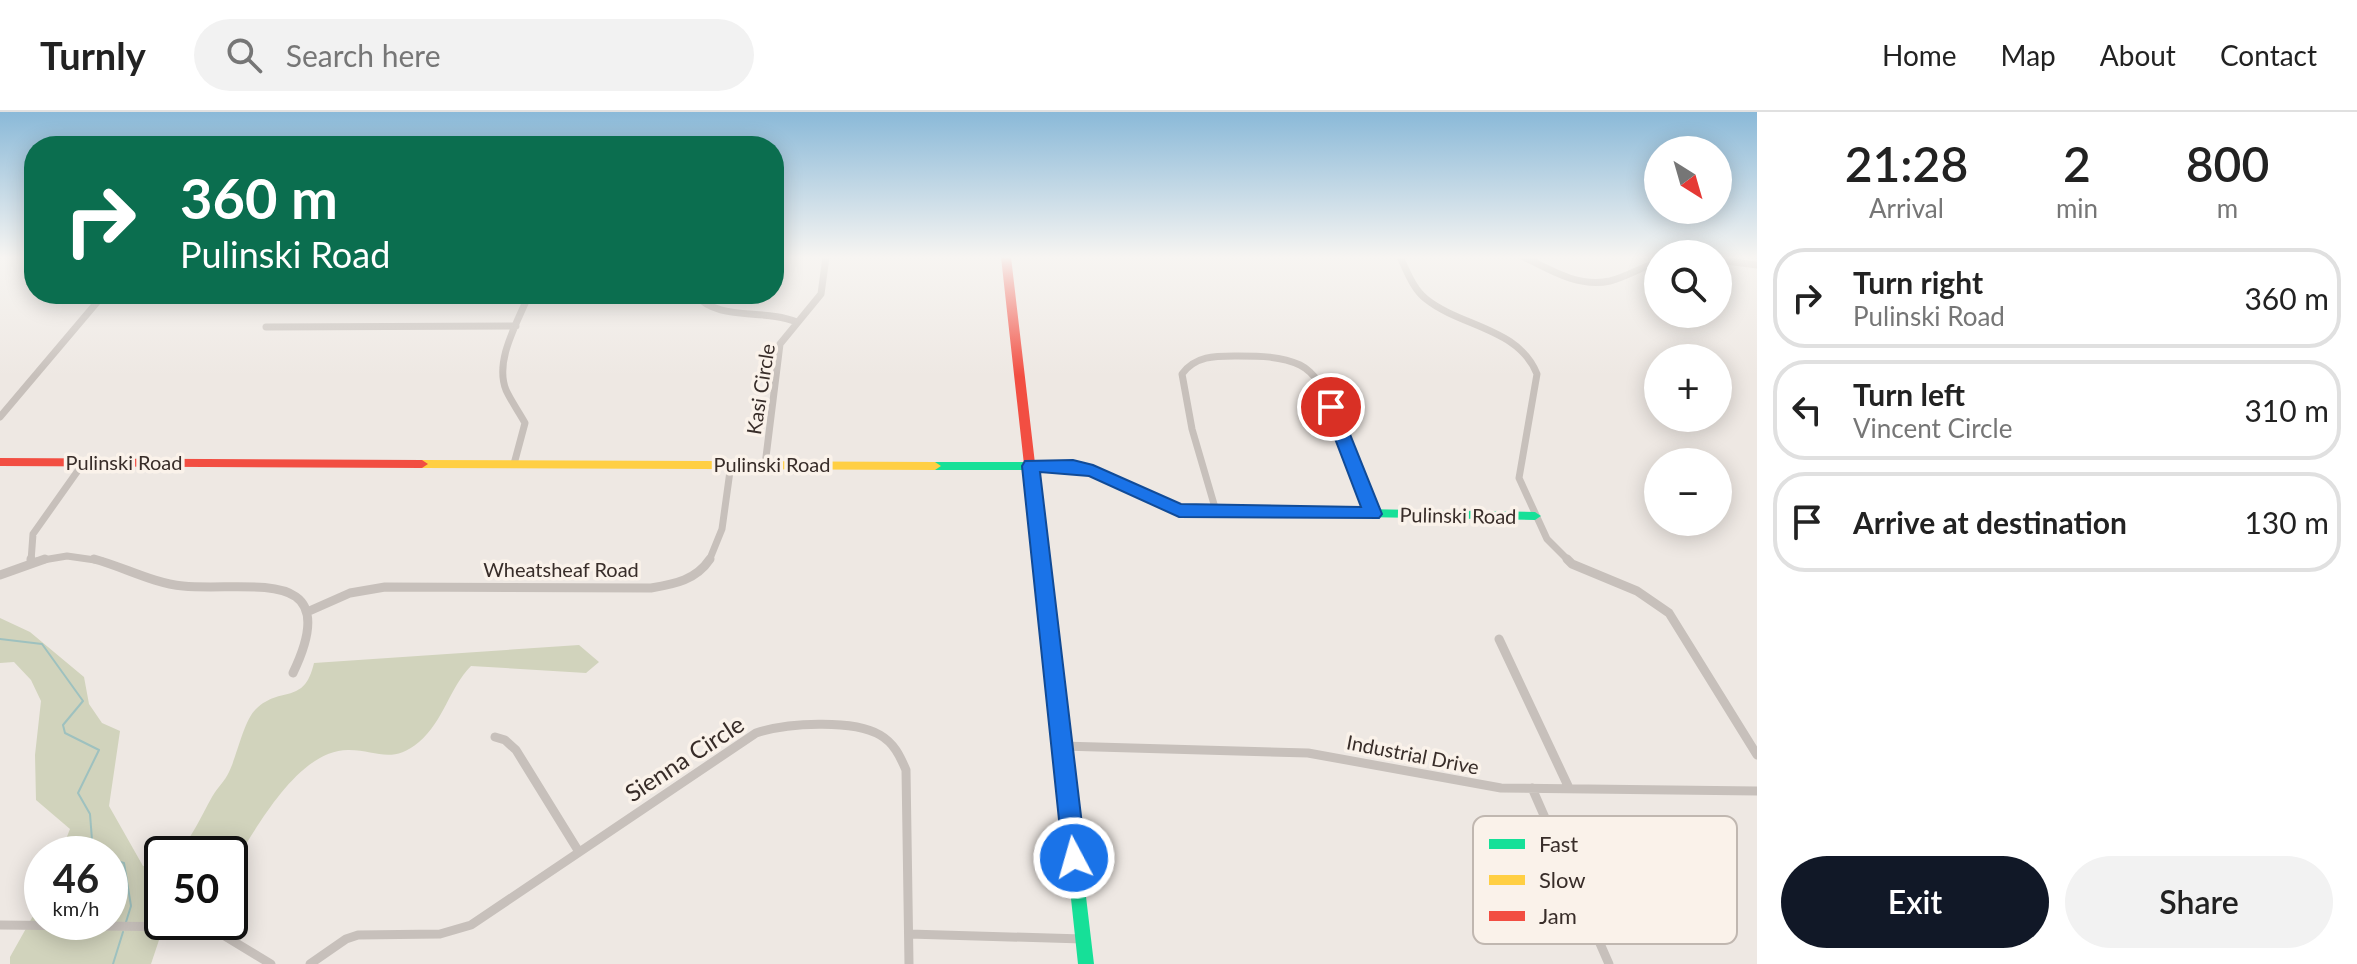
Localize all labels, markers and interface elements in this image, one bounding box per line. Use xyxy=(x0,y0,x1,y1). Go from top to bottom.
search box xyxy=(194,19,754,91)
text: Turnly xyxy=(40,32,146,78)
icon: search xyxy=(222,33,266,77)
text: Search here xyxy=(286,37,441,73)
text: Home xyxy=(1882,38,1957,72)
text: Map xyxy=(2001,38,2056,72)
text: About xyxy=(2100,38,2176,72)
text: Contact xyxy=(2220,38,2317,72)
text: 21:28 xyxy=(1845,135,1968,192)
text: 2 xyxy=(2063,135,2091,192)
text: 800 xyxy=(2186,135,2269,192)
north arrow xyxy=(1644,136,1732,224)
map controls xyxy=(1644,136,1732,536)
text: 360 m xyxy=(180,164,338,231)
icon: right xyxy=(48,168,152,272)
text: Arrival xyxy=(1869,192,1944,224)
text: min xyxy=(2056,192,2098,224)
text: m xyxy=(2217,192,2238,224)
text: Pulinski Road xyxy=(180,232,390,276)
button: search xyxy=(1644,240,1732,328)
text: Turn right xyxy=(1853,264,1983,300)
icon: right xyxy=(1785,276,1829,320)
text: 360 m xyxy=(2244,280,2329,316)
text: Pulinski Road xyxy=(1853,300,2005,332)
street label: Kasi Circle xyxy=(741,342,779,436)
button: + xyxy=(1644,344,1732,432)
pin xyxy=(1297,373,1365,441)
text: Turn left xyxy=(1853,376,1965,412)
icon: arrive xyxy=(1309,385,1353,429)
icon: left xyxy=(1785,388,1829,432)
text: 310 m xyxy=(2244,392,2329,428)
text: Vincent Circle xyxy=(1853,412,2012,444)
button: − xyxy=(1644,448,1732,536)
street label: Pulinski Road xyxy=(66,450,182,474)
street label: Pulinski Road xyxy=(714,452,830,476)
icon: arrive xyxy=(1785,500,1829,544)
street label: Pulinski Road xyxy=(1399,502,1517,528)
text: Arrive at destination xyxy=(1853,504,2127,540)
text: 130 m xyxy=(2244,504,2329,540)
street label: Wheatsheaf Road xyxy=(483,557,639,581)
street label: Sienna Circle xyxy=(619,709,749,807)
street label: Industrial Drive xyxy=(1345,729,1481,779)
position arrow xyxy=(1032,816,1116,900)
legend xyxy=(1473,816,1737,944)
text: Fast xyxy=(1539,830,1578,857)
speed limit sign: 50 xyxy=(144,836,248,940)
text: 46 xyxy=(53,854,99,902)
button: Exit xyxy=(1781,856,2049,948)
button: Share xyxy=(2065,856,2333,948)
text: Slow xyxy=(1539,866,1586,893)
text: km/h xyxy=(53,896,99,920)
text: Jam xyxy=(1539,902,1577,929)

